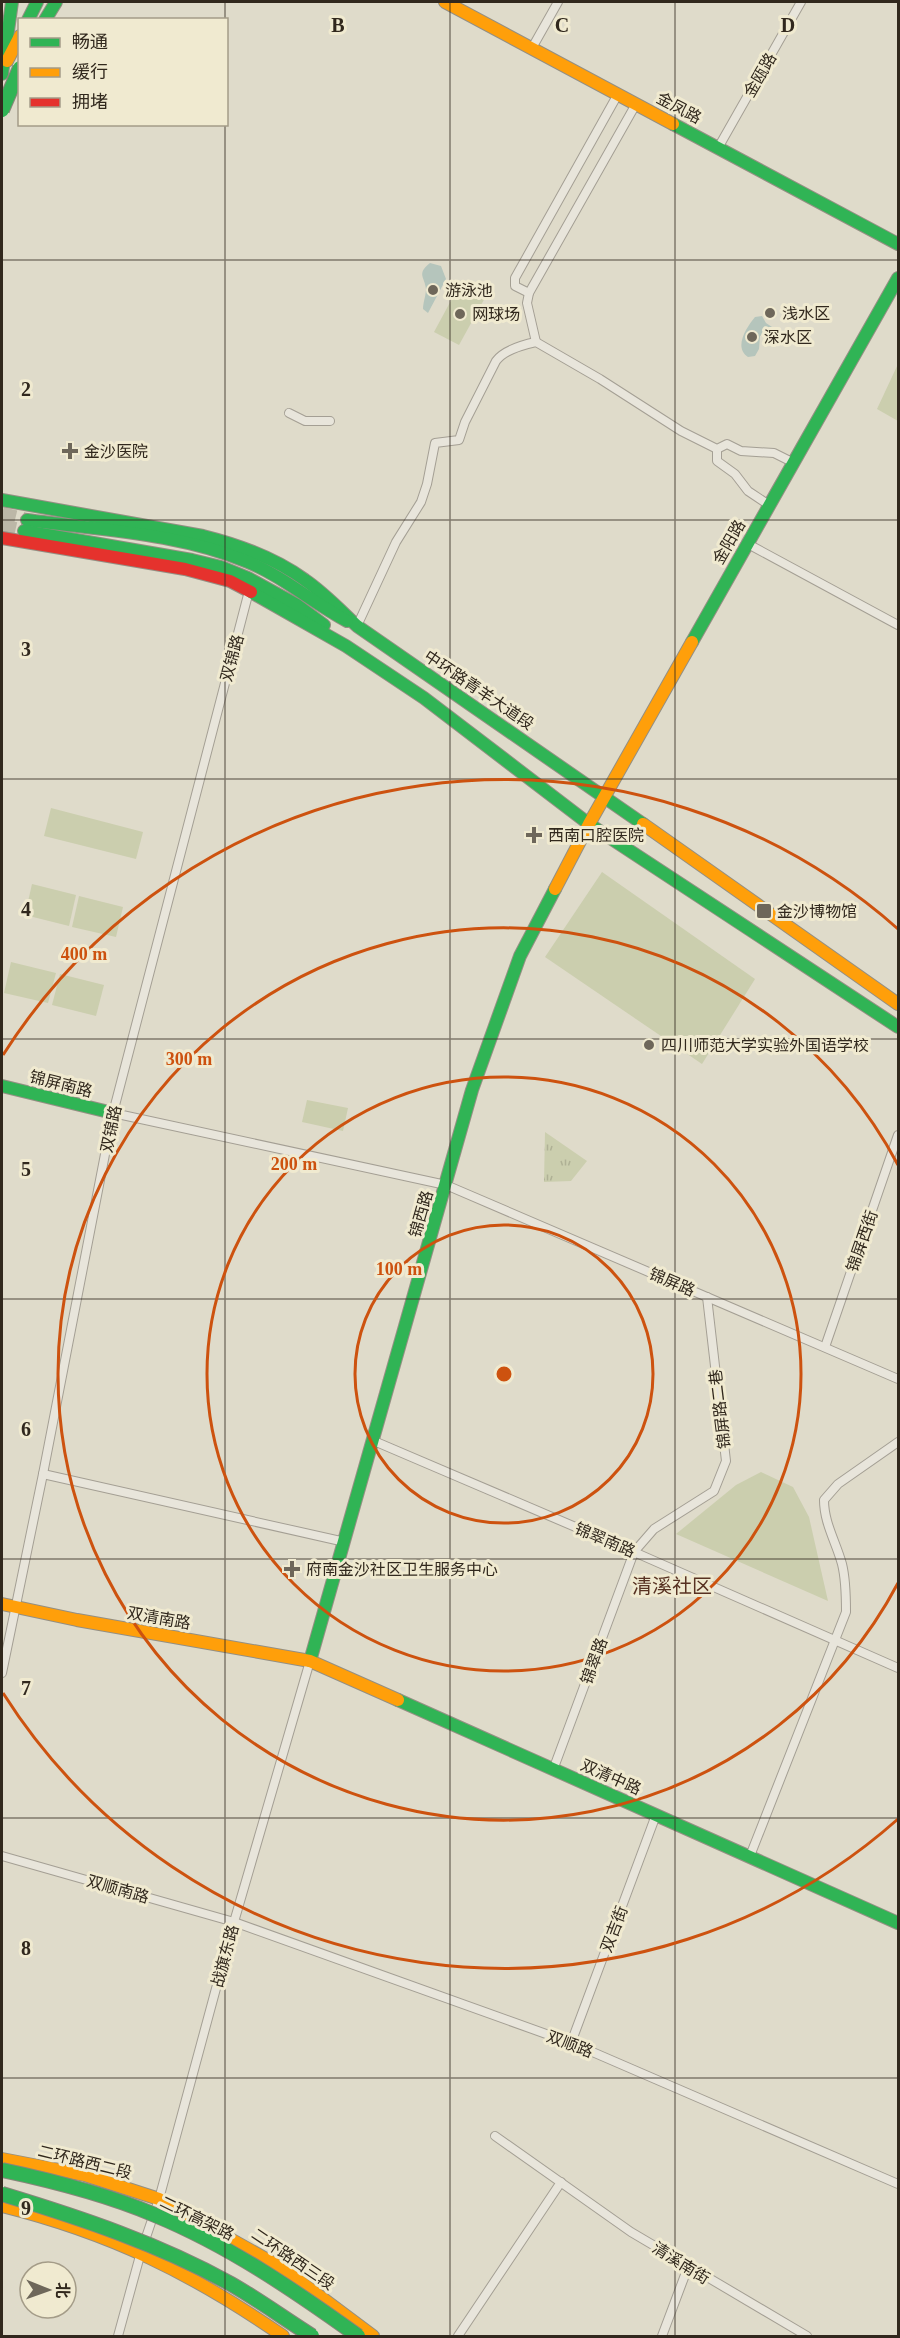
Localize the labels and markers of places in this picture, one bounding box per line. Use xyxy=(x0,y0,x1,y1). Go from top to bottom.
place label: 游泳池 xyxy=(445,282,493,299)
marker: 游泳池 xyxy=(426,283,440,297)
place label: 浅水区 xyxy=(782,305,830,322)
place label: 网球场 xyxy=(472,306,520,323)
marker: 浅水区 xyxy=(763,306,777,320)
marker: 网球场 xyxy=(453,307,467,321)
place label: 深水区 xyxy=(764,329,812,346)
marker: 深水区 xyxy=(745,330,759,344)
marker: 金沙医院 xyxy=(61,442,79,460)
place label: 金沙医院 xyxy=(84,443,148,460)
marker: 西南口腔医院 xyxy=(525,826,543,844)
place label: 西南口腔医院 xyxy=(548,827,644,844)
marker: 金沙博物馆 xyxy=(755,902,773,920)
place label: 金沙博物馆 xyxy=(777,903,857,920)
place label: 四川师范大学实验外国语学校 xyxy=(661,1037,869,1054)
marker: 四川师范大学实验外国语学校 xyxy=(642,1038,656,1052)
centre of rings xyxy=(494,1364,514,1384)
marker: 府南金沙社区卫生服务中心 xyxy=(283,1560,301,1578)
place label: 府南金沙社区卫生服务中心 xyxy=(306,1561,498,1578)

